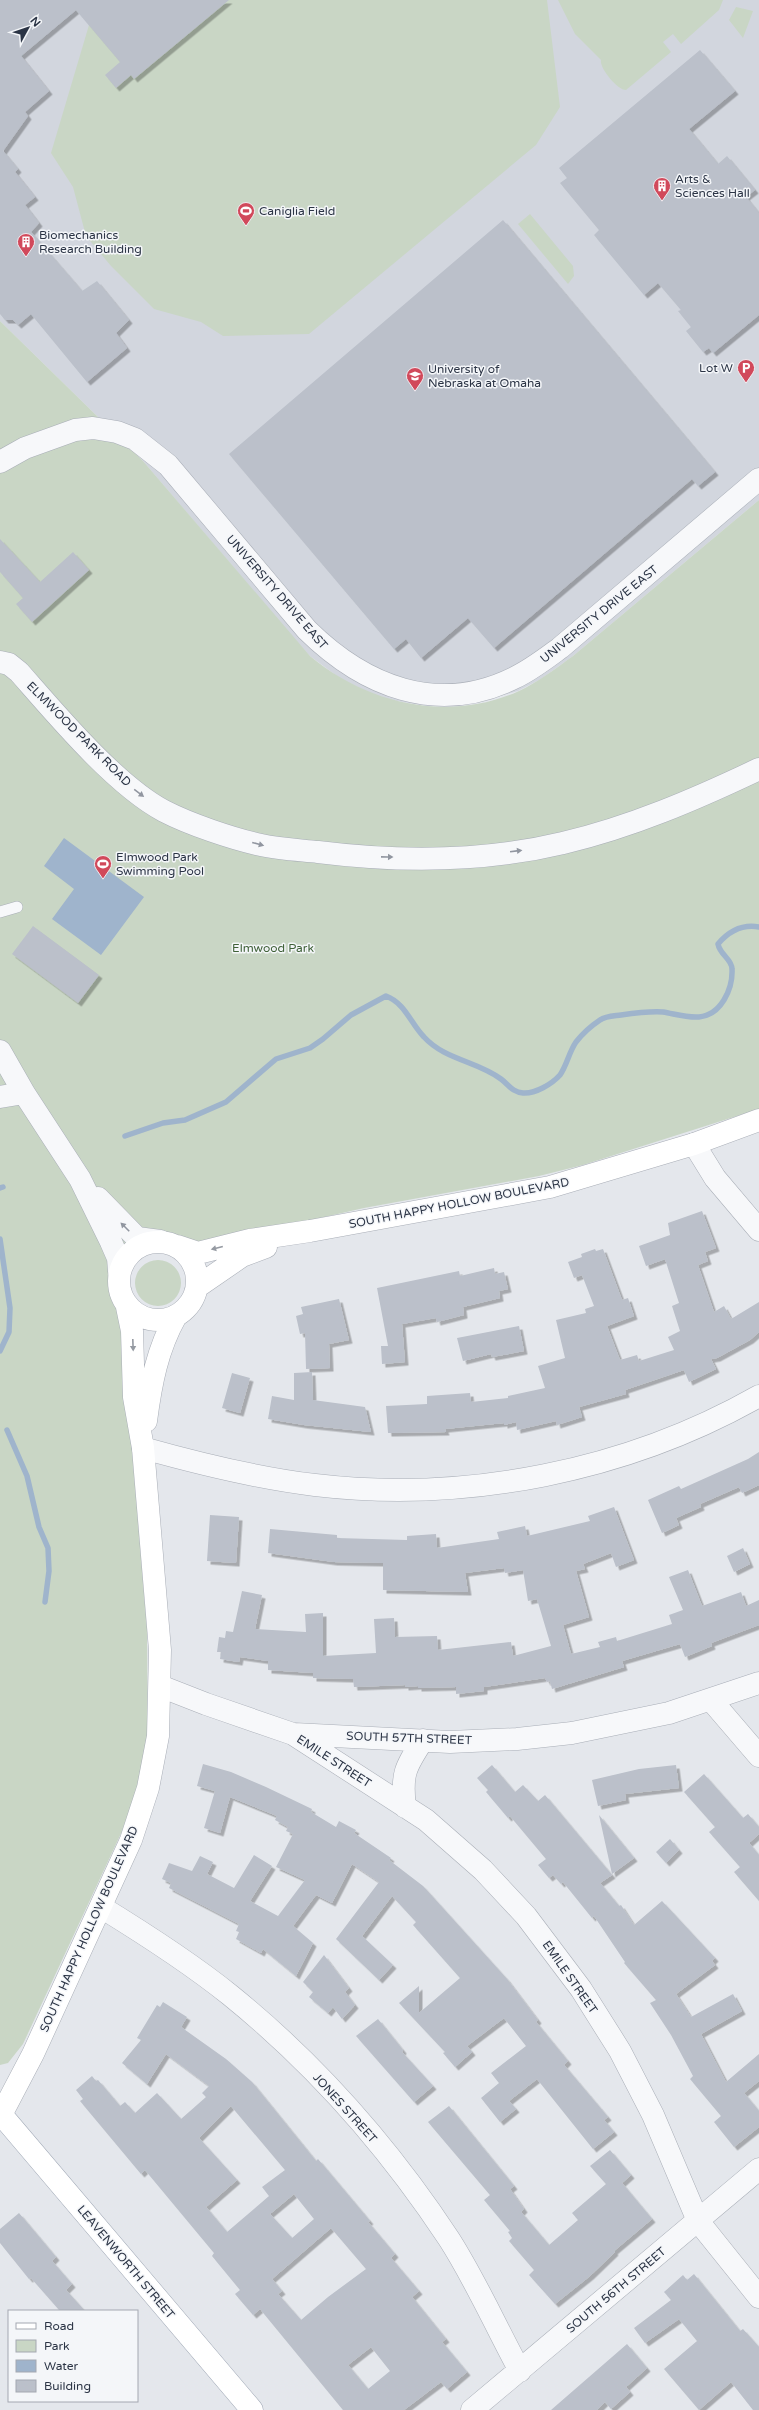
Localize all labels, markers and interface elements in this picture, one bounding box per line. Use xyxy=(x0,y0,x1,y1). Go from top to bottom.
north arrow xyxy=(8,8,48,48)
text: N xyxy=(27,14,43,29)
place label: Arts & Sciences Hall xyxy=(675,172,750,200)
building icon: Arts & Sciences Hall xyxy=(652,176,672,201)
sports icon: Caniglia Field xyxy=(236,201,256,226)
place label: Caniglia Field xyxy=(259,204,335,218)
place label: Biomechanics Research Building xyxy=(39,228,142,256)
building icon: Biomechanics Research Building xyxy=(16,232,36,257)
parking icon: Lot W xyxy=(736,358,756,383)
place label: Lot W xyxy=(699,361,733,375)
place label: University of Nebraska at Omaha xyxy=(428,362,541,390)
school or university icon: University of Nebraska at Omaha xyxy=(405,366,425,391)
street label: UNIVERSITY DRIVE EAST xyxy=(223,532,331,653)
street label: UNIVERSITY DRIVE EAST xyxy=(537,562,661,666)
street label: ELMWOOD PARK ROAD xyxy=(24,679,134,789)
one-way arrow xyxy=(134,789,144,797)
one-way arrow xyxy=(252,841,264,847)
one-way arrow xyxy=(510,848,522,854)
place label: Elmwood Park Swimming Pool xyxy=(116,850,204,878)
sports icon: Elmwood Park Swimming Pool xyxy=(93,854,113,879)
one-way arrow xyxy=(381,854,394,860)
park label: Elmwood Park xyxy=(232,941,314,955)
street label: SOUTH HAPPY HOLLOW BOULEVARD xyxy=(348,1175,570,1231)
one-way arrow xyxy=(120,1223,130,1232)
one-way arrow xyxy=(211,1245,223,1251)
one-way arrow xyxy=(130,1339,136,1352)
street label: SOUTH 57TH STREET xyxy=(346,1729,473,1747)
street label: EMILE STREET xyxy=(294,1732,374,1791)
street label: SOUTH HAPPY HOLLOW BOULEVARD xyxy=(37,1824,141,2034)
street label: EMILE STREET xyxy=(540,1938,601,2017)
street label: JONES STREET xyxy=(310,2070,380,2146)
street label: LEAVENWORTH STREET xyxy=(74,2202,178,2322)
street label: SOUTH 56TH STREET xyxy=(563,2244,669,2336)
legend xyxy=(8,2310,138,2402)
text: Road xyxy=(44,2319,74,2333)
text: Park xyxy=(44,2339,70,2353)
text: Water xyxy=(44,2359,79,2373)
text: Building xyxy=(44,2379,91,2393)

